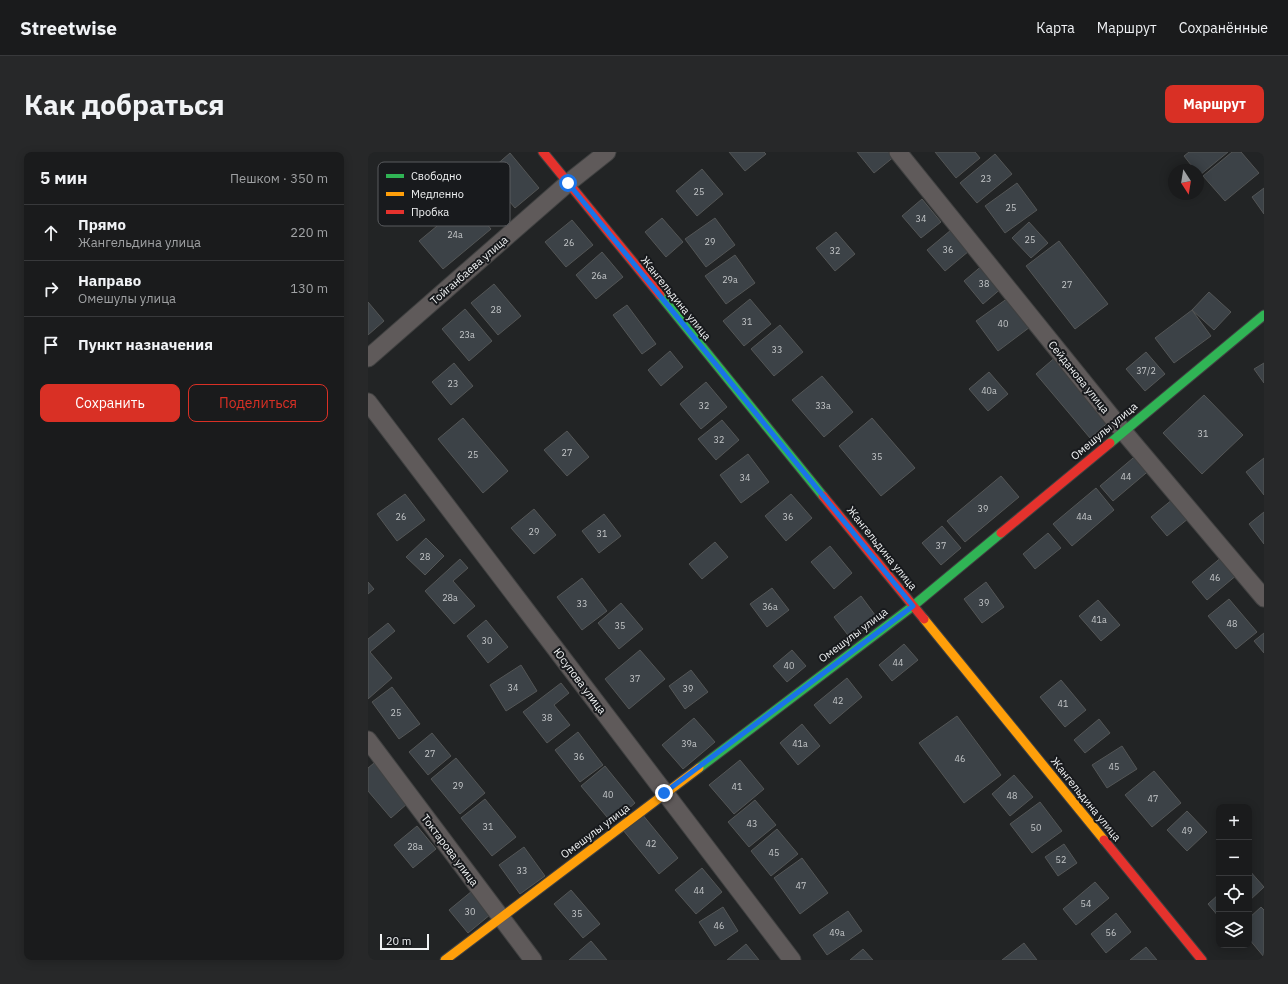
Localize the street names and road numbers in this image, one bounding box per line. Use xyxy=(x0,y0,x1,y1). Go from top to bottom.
street label: Тойганбаева улица xyxy=(427,232,511,308)
street label: Жангельдина улица xyxy=(638,253,714,343)
street label: Сейданова улица xyxy=(1045,338,1113,416)
street label: Омешулы улица xyxy=(1068,399,1140,463)
street label: Жангельдина улица xyxy=(844,503,920,593)
street label: Омешулы улица xyxy=(816,604,890,666)
street label: Юсупова улица xyxy=(551,645,609,717)
street label: Жангельдина улица xyxy=(1048,754,1124,844)
street label: Омешулы улица xyxy=(558,800,632,862)
street label: Токтарова улица xyxy=(418,811,482,889)

